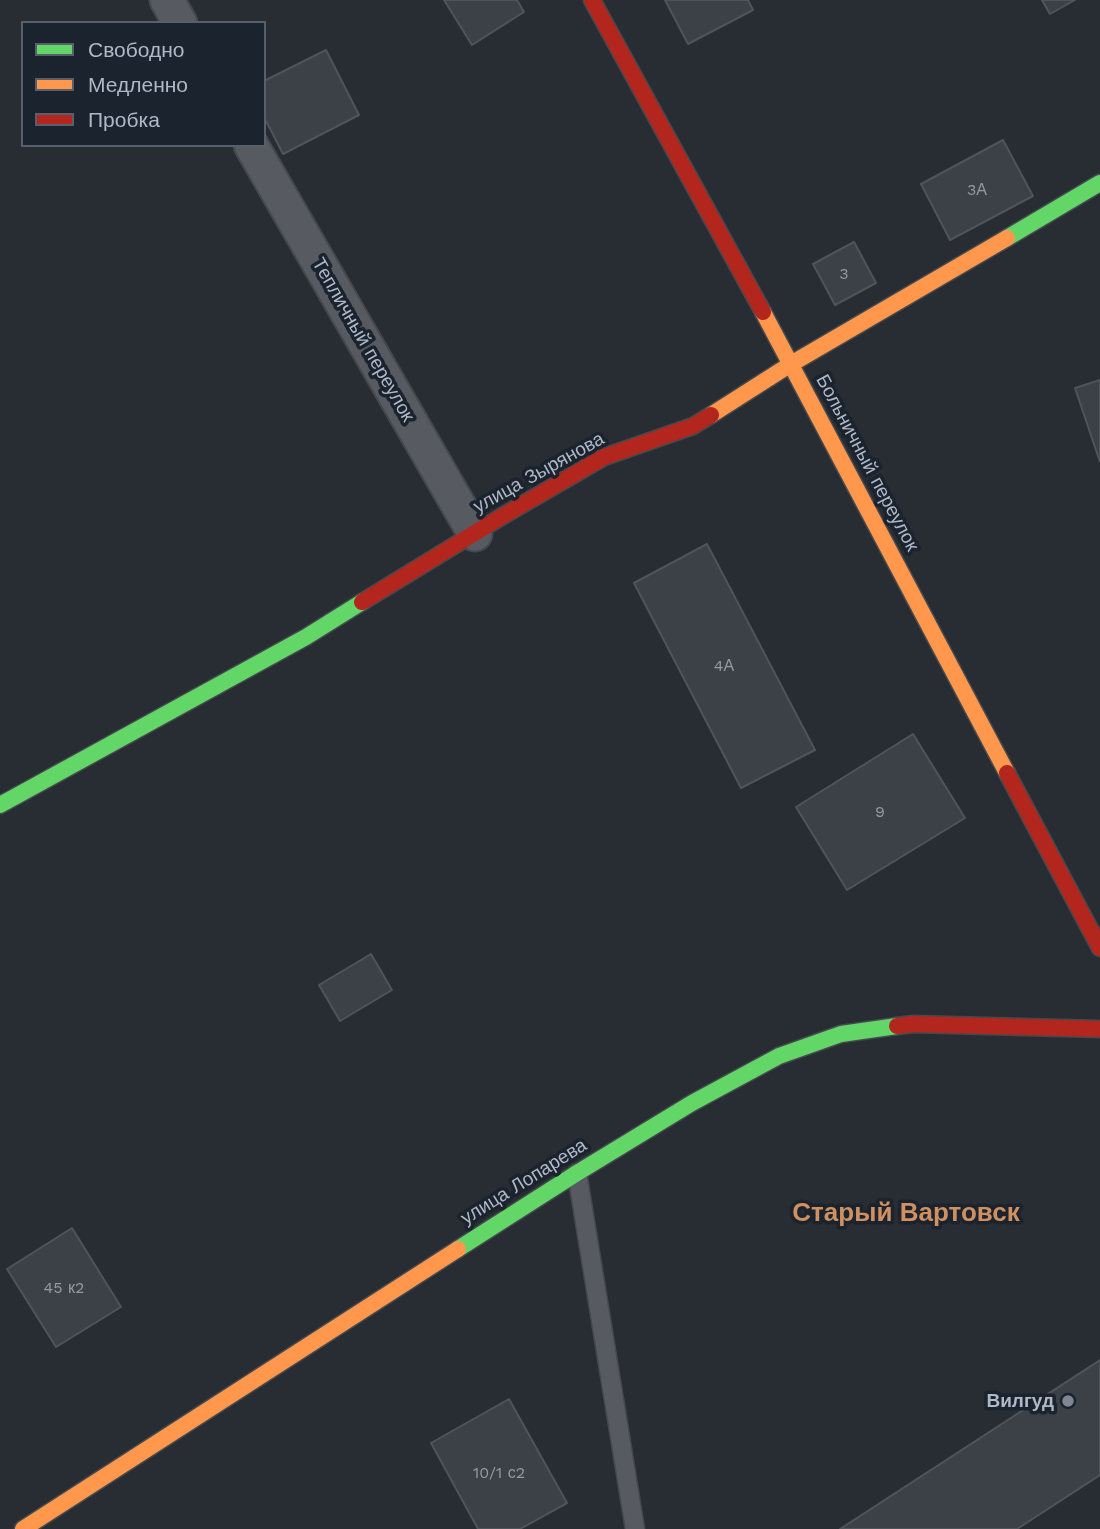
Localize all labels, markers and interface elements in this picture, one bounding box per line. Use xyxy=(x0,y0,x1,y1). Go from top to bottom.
legend xyxy=(21,21,266,147)
text: Свободно xyxy=(88,37,185,62)
text: Медленно xyxy=(88,72,188,97)
text: Пробка xyxy=(88,107,160,132)
house number: 3А xyxy=(967,180,987,200)
street label: Тепличный переулок xyxy=(307,254,419,426)
house number: 3 xyxy=(839,264,849,284)
street label: Больничный переулок xyxy=(811,371,923,555)
street label: улица Зырянова xyxy=(470,428,608,518)
house number: 4А xyxy=(714,656,734,676)
house number: 9 xyxy=(875,802,885,822)
street label: улица Лопарева xyxy=(457,1134,591,1230)
district label: Старый Вартовск xyxy=(792,1197,1020,1229)
house number: 45 к2 xyxy=(44,1278,84,1298)
place label: Вилгуд xyxy=(986,1390,1054,1412)
marker: Вилгуд xyxy=(1060,1393,1076,1409)
house number: 10/1 с2 xyxy=(473,1463,525,1483)

